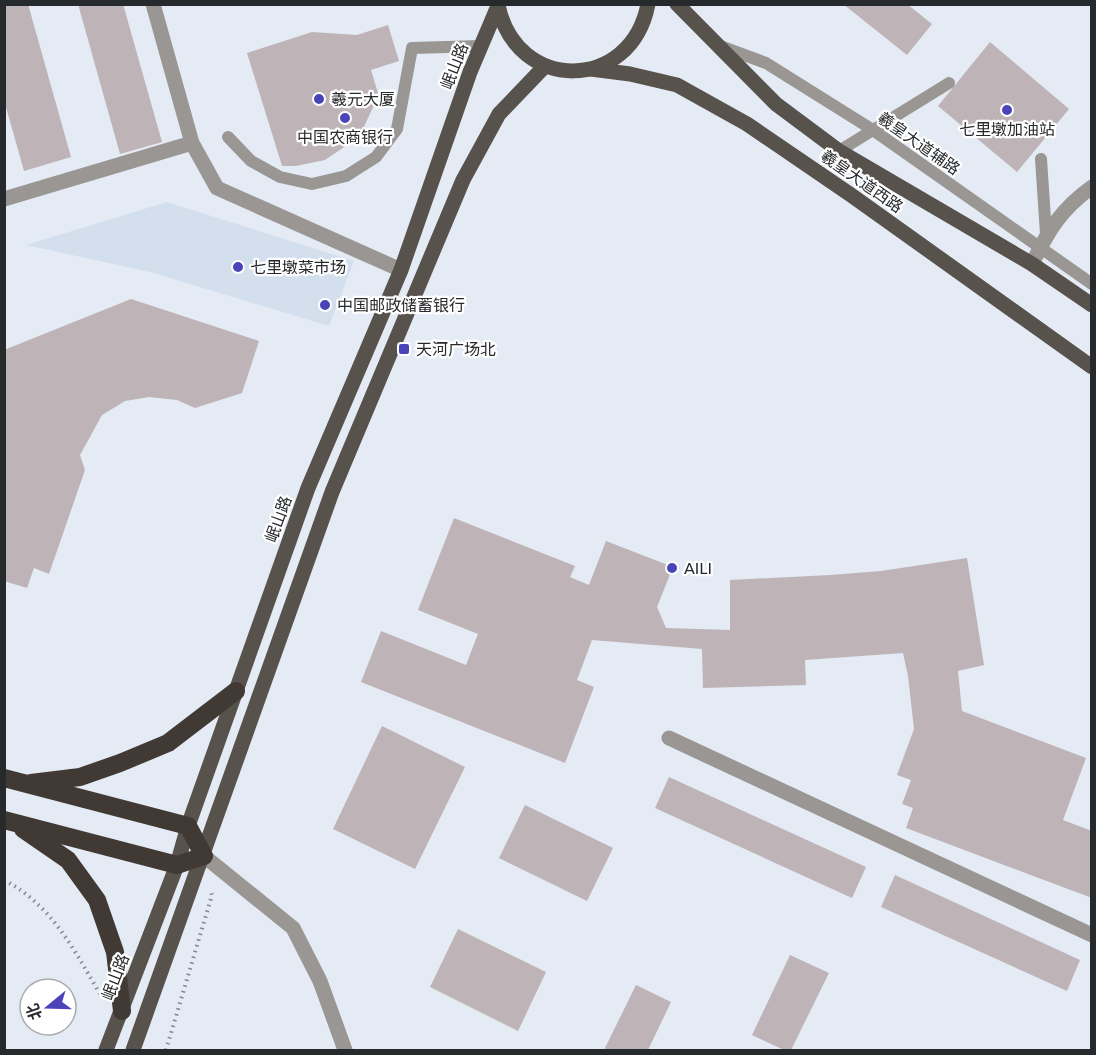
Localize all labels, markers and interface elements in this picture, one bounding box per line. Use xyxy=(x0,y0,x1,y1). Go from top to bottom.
street label: 岷山路 xyxy=(436,40,471,92)
place label: 羲元大厦 xyxy=(331,89,395,108)
marker: 羲元大厦 xyxy=(312,92,326,106)
marker: 七里墩加油站 xyxy=(1000,103,1014,117)
street label: 羲皇大道辅路 xyxy=(875,107,964,178)
marker: 中国农商银行 xyxy=(338,111,352,125)
place label: 七里墩加油站 xyxy=(959,119,1055,138)
place label: 中国农商银行 xyxy=(297,127,393,146)
street label: 羲皇大道西路 xyxy=(818,145,907,216)
place label: 七里墩菜市场 xyxy=(250,257,346,276)
marker: 七里墩菜市场 xyxy=(231,260,245,274)
place label: 中国邮政储蓄银行 xyxy=(337,295,465,314)
marker: 中国邮政储蓄银行 xyxy=(318,298,332,312)
place label: 天河广场北 xyxy=(416,339,496,358)
marker: 天河广场北 xyxy=(397,342,411,356)
street label: 岷山路 xyxy=(260,493,295,545)
place label: AILI xyxy=(684,558,712,577)
marker: AILI xyxy=(665,561,679,575)
street label: 岷山路 xyxy=(97,951,132,1003)
north arrow xyxy=(18,977,78,1037)
text: 北 xyxy=(22,1001,45,1023)

